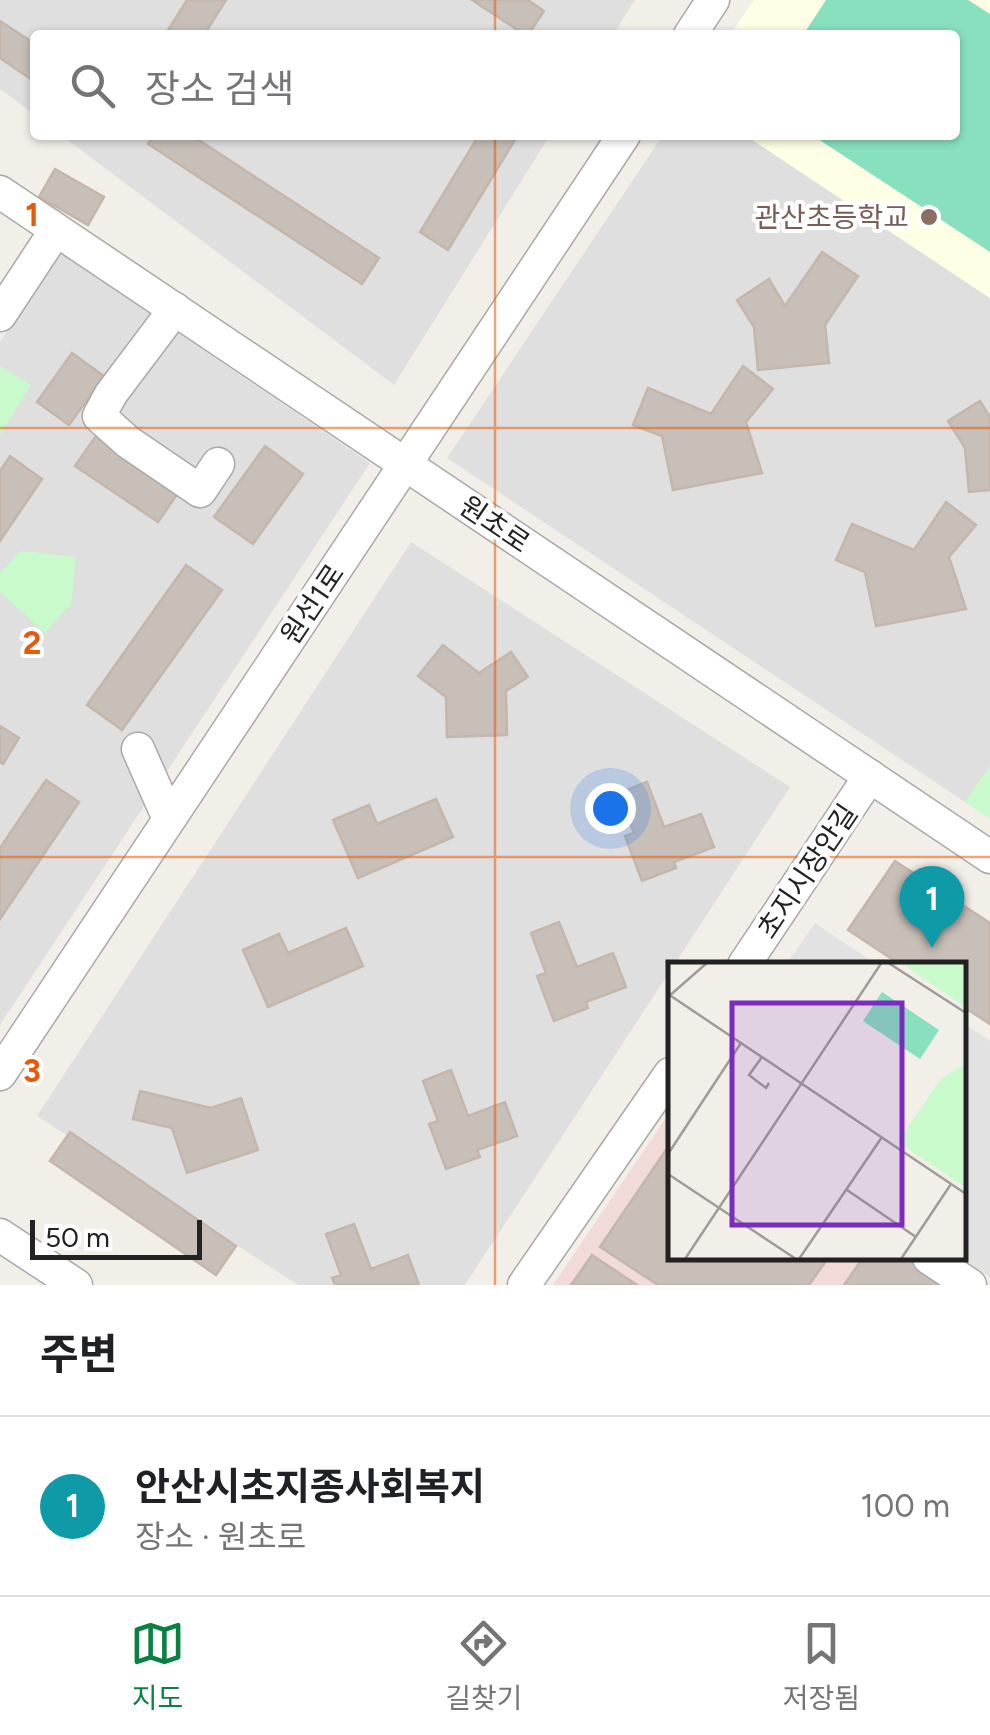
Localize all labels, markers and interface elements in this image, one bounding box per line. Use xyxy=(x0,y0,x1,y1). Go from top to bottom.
search box xyxy=(30,30,960,140)
icon: search xyxy=(65,58,120,113)
text: 장소 검색 xyxy=(145,66,294,112)
text: 1 xyxy=(25,196,39,234)
place label: 관산초등학교 xyxy=(754,200,909,234)
marker: 관산초등학교 xyxy=(918,206,940,228)
street label: 원초로 xyxy=(453,488,537,560)
street label: 원선1로 xyxy=(273,558,351,650)
text: 2 xyxy=(23,624,41,662)
your location xyxy=(585,783,636,834)
street label: 초지시장안길 xyxy=(750,797,864,945)
pin: 1 xyxy=(900,866,964,948)
inset map xyxy=(668,962,965,1260)
text: 3 xyxy=(23,1052,41,1090)
scale bar xyxy=(30,1215,202,1260)
text: 50 m xyxy=(45,1220,110,1254)
text: 주변 xyxy=(40,1329,117,1380)
text: 안산시초지종사회복지 xyxy=(135,1464,485,1510)
text: 1 xyxy=(66,1487,79,1525)
text: 100 m xyxy=(861,1487,950,1525)
text: 장소 · 원초로 xyxy=(135,1518,306,1556)
tab: 지도 xyxy=(130,1616,185,1716)
tab: 길찾기 xyxy=(445,1616,522,1716)
tab: 저장됨 xyxy=(783,1616,860,1716)

